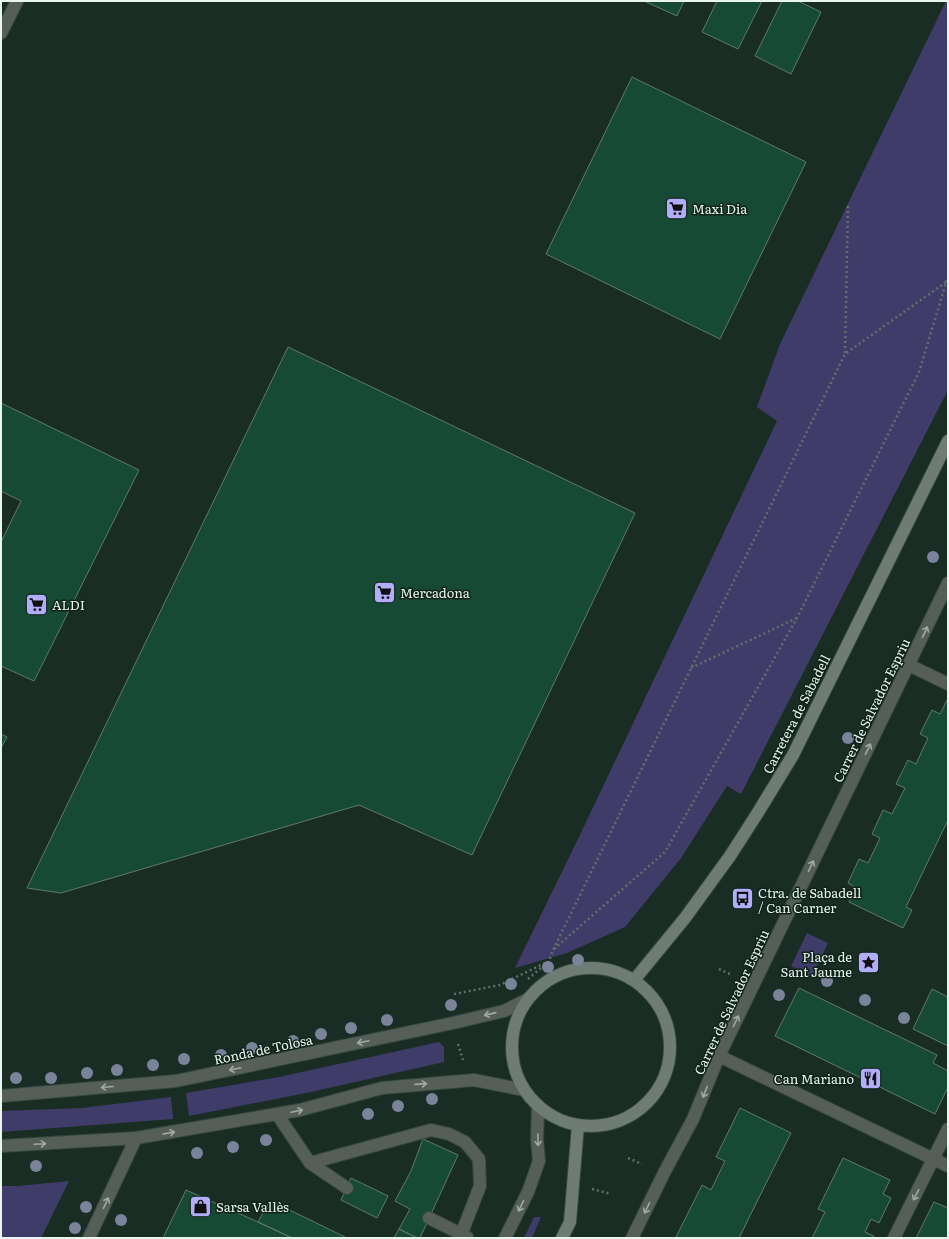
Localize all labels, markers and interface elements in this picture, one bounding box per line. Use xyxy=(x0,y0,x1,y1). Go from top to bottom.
supermarket icon: Maxi Dia xyxy=(663,195,689,221)
place label: Maxi Dia xyxy=(692,199,747,218)
supermarket icon: Mercadona xyxy=(371,579,397,605)
place label: Mercadona xyxy=(400,583,470,602)
supermarket icon: ALDI xyxy=(24,591,50,617)
place label: ALDI xyxy=(52,595,85,614)
one-way arrow xyxy=(922,626,929,638)
street label: Carrer de Salvador Espriu xyxy=(828,635,914,785)
street label: Carretera de Sabadell xyxy=(758,651,835,777)
one-way arrow xyxy=(865,743,872,755)
one-way arrow xyxy=(808,860,815,872)
place label: Ctra. de Sabadell / Can Carner xyxy=(758,883,862,917)
bus stop icon: Ctra. de Sabadell / Can Carner xyxy=(729,886,755,912)
street label: Carrer de Salvador Espriu xyxy=(689,926,773,1078)
place label: Plaça de Sant Jaume xyxy=(780,947,852,981)
place icon: Plaça de Sant Jaume xyxy=(855,950,881,976)
one-way arrow xyxy=(483,1011,496,1019)
one-way arrow xyxy=(733,1015,740,1027)
street label: Ronda de Tolosa xyxy=(212,1029,314,1069)
one-way arrow xyxy=(356,1039,369,1047)
one-way arrow xyxy=(229,1065,242,1073)
restaurant icon: Can Mariano xyxy=(857,1065,883,1091)
place label: Can Mariano xyxy=(774,1069,854,1088)
one-way arrow xyxy=(414,1081,427,1088)
one-way arrow xyxy=(101,1083,114,1091)
one-way arrow xyxy=(700,1085,708,1097)
one-way arrow xyxy=(290,1106,303,1114)
one-way arrow xyxy=(162,1129,175,1137)
one-way arrow xyxy=(534,1133,542,1146)
one-way arrow xyxy=(33,1141,46,1148)
one-way arrow xyxy=(912,1188,919,1200)
shop icon: Sarsa Vallès xyxy=(188,1193,214,1219)
one-way arrow xyxy=(103,1197,110,1209)
place label: Sarsa Vallès xyxy=(216,1197,289,1216)
one-way arrow xyxy=(517,1200,524,1212)
one-way arrow xyxy=(643,1202,650,1214)

